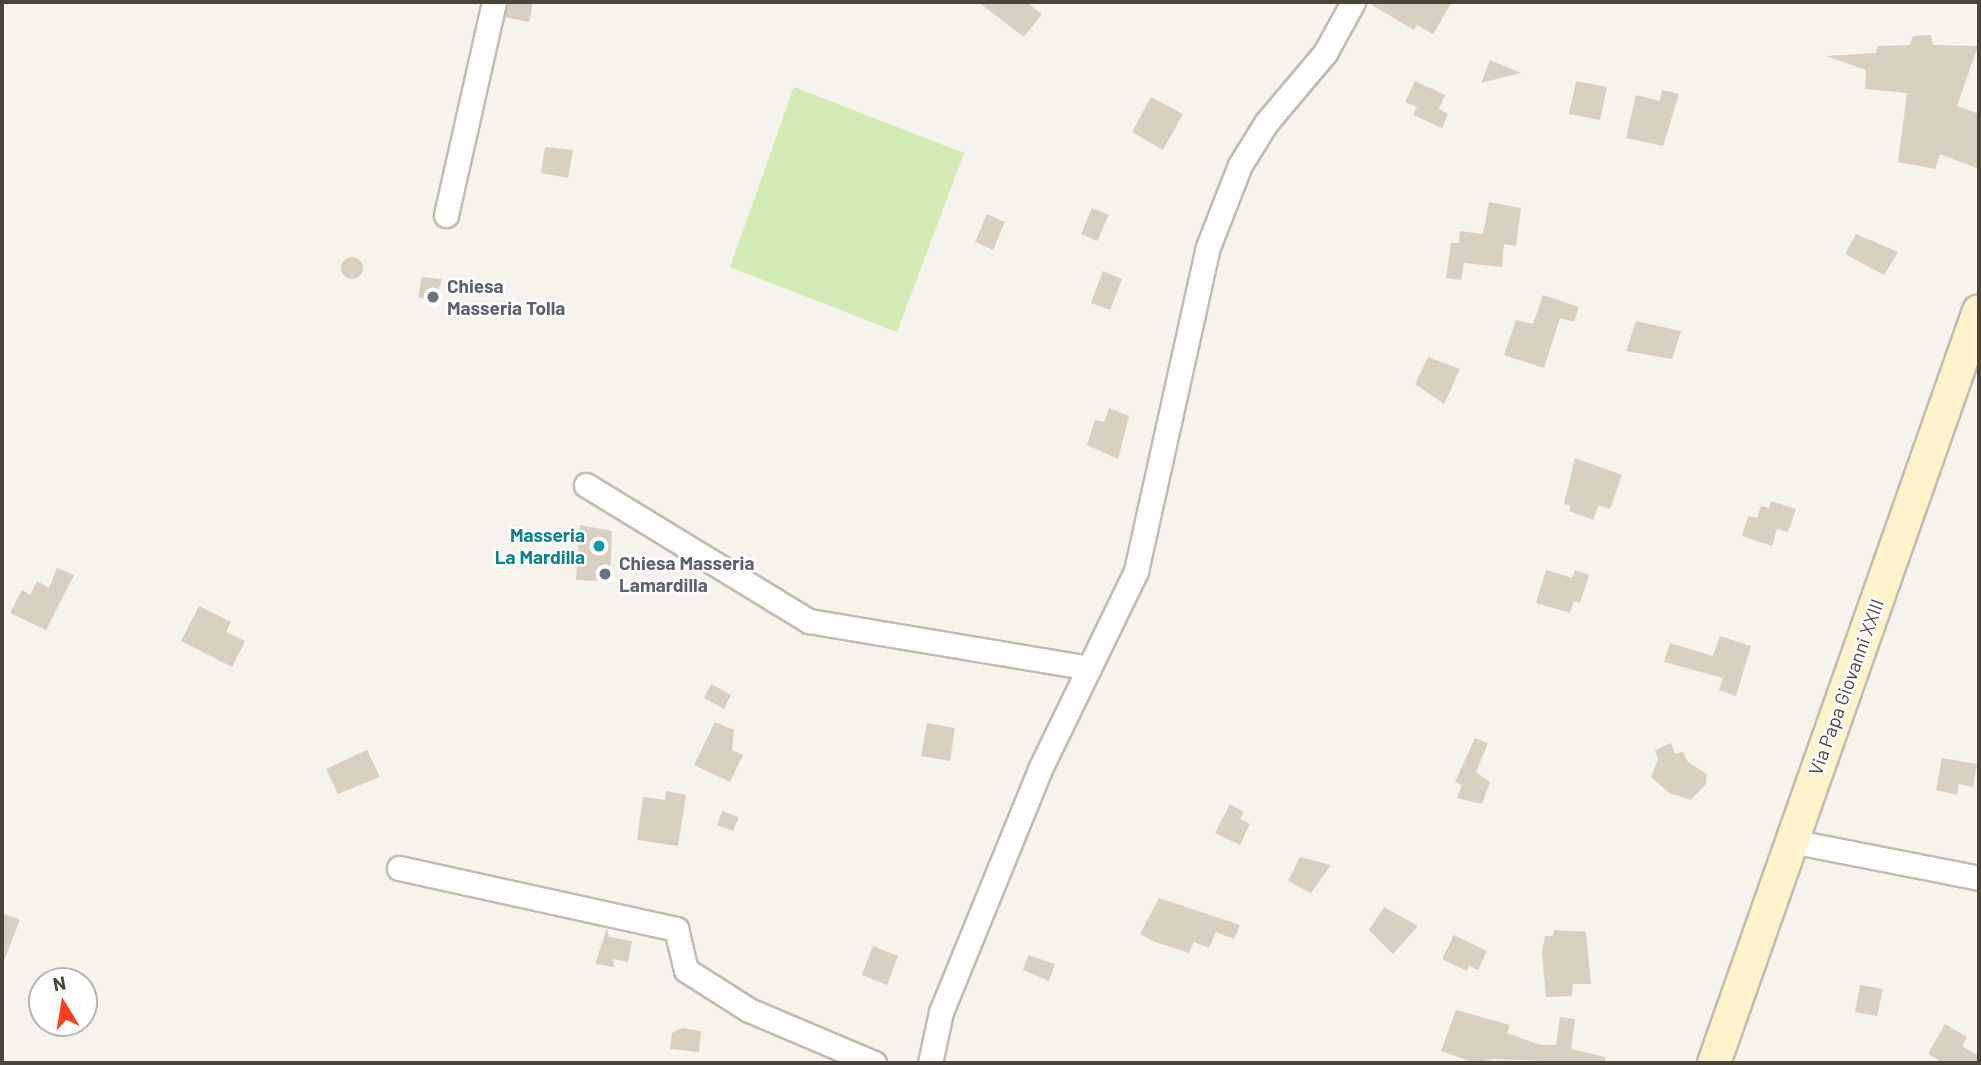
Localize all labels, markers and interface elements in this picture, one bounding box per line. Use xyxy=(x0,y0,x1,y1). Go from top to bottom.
place label: Chiesa Masseria Tolla xyxy=(447,275,565,319)
marker: Chiesa Masseria Tolla xyxy=(425,289,441,305)
place label: Masseria La Mardilla xyxy=(495,524,585,568)
marker: Masseria La Mardilla xyxy=(591,538,607,554)
place label: Chiesa Masseria Lamardilla xyxy=(619,552,754,596)
marker: Chiesa Masseria Lamardilla xyxy=(597,566,613,582)
street label: Via Papa Giovanni XXIII xyxy=(1804,596,1888,778)
north arrow xyxy=(28,967,98,1037)
text: N xyxy=(51,970,68,995)

